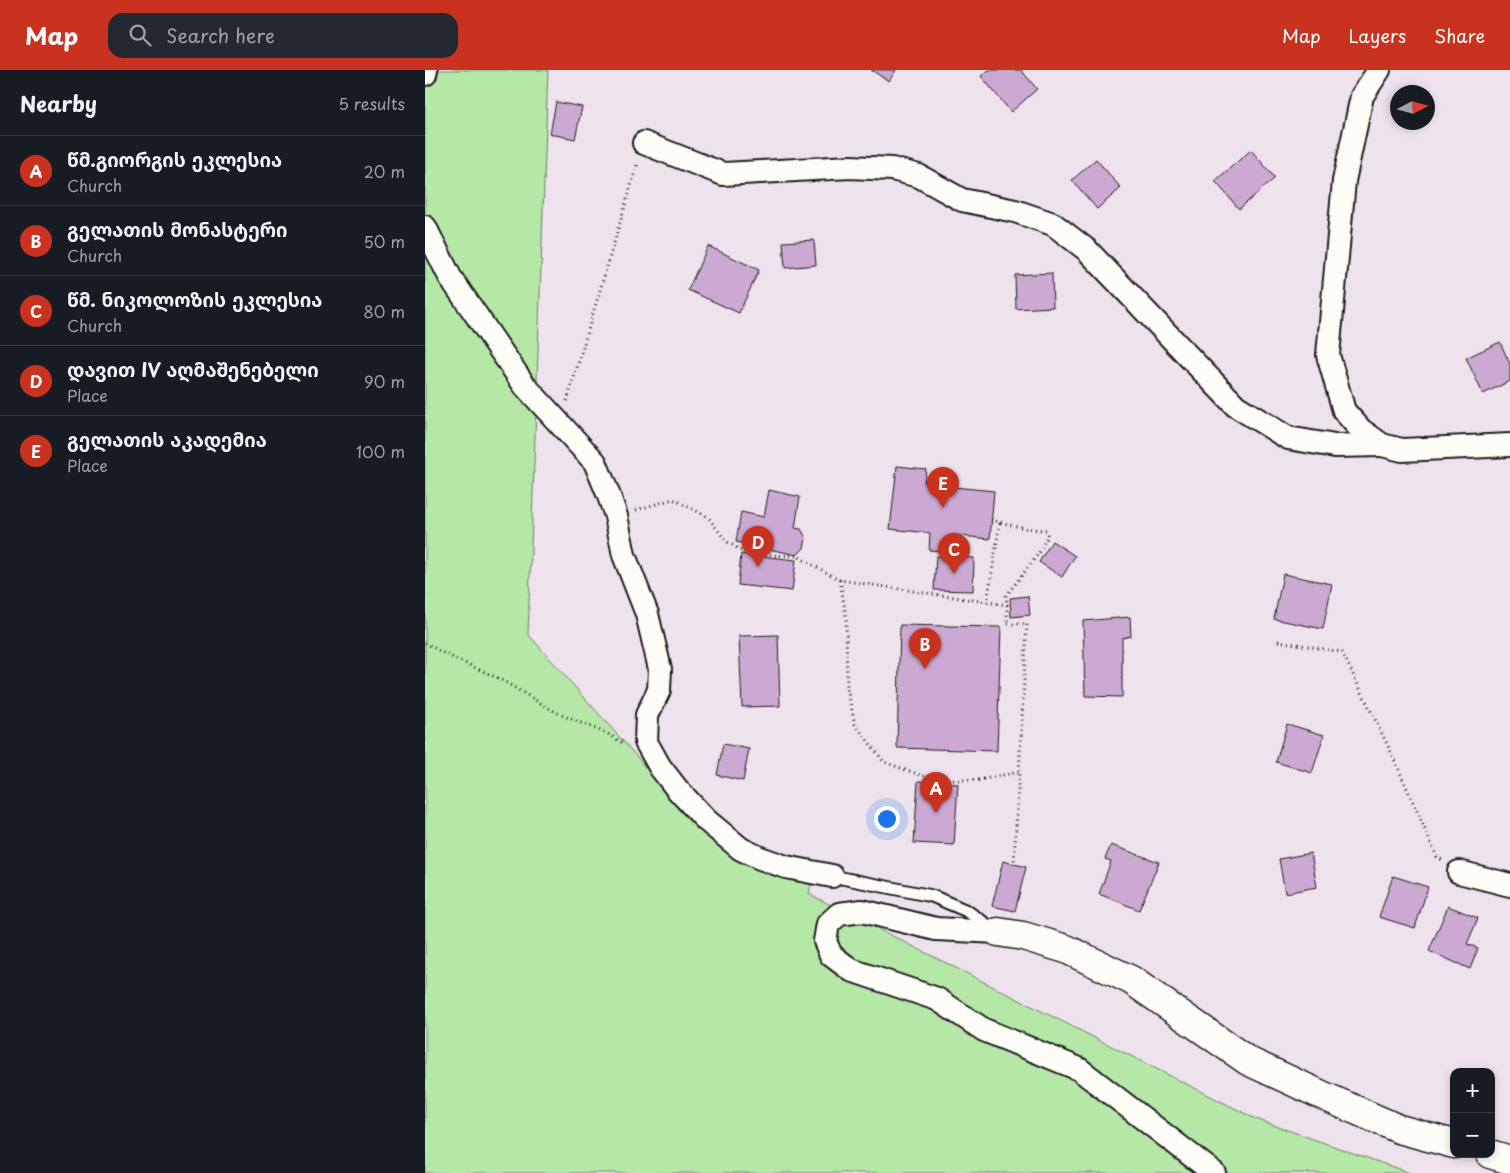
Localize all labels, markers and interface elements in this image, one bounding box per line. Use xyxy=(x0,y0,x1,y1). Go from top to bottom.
search box xyxy=(108,13,458,58)
text: Map xyxy=(25,17,78,53)
icon: search xyxy=(126,21,154,49)
text: Search here xyxy=(166,21,275,49)
text: Map xyxy=(1282,22,1321,49)
text: Layers xyxy=(1349,22,1406,49)
text: Share xyxy=(1434,22,1485,49)
north arrow xyxy=(1390,85,1435,130)
text: Nearby xyxy=(20,87,97,119)
text: 5 results xyxy=(338,91,405,115)
text: წმ.გიორგის ეკლესია xyxy=(67,145,282,173)
text: A xyxy=(30,159,42,183)
text: 20 m xyxy=(364,159,405,183)
text: Church xyxy=(67,173,122,197)
text: გელათის მონასტერი xyxy=(67,215,288,243)
text: B xyxy=(31,229,41,253)
text: 50 m xyxy=(364,229,405,253)
text: Church xyxy=(67,243,122,267)
text: წმ. ნიკოლოზის ეკლესია xyxy=(67,285,322,313)
text: C xyxy=(30,299,42,323)
text: 80 m xyxy=(363,299,405,323)
text: Church xyxy=(67,313,122,337)
text: დავით IV აღმაშენებელი xyxy=(67,355,319,383)
text: D xyxy=(30,369,42,393)
text: 90 m xyxy=(364,369,405,393)
text: Place xyxy=(67,383,108,407)
text: გელათის აკადემია xyxy=(67,425,267,453)
text: E xyxy=(31,439,41,463)
text: 100 m xyxy=(356,439,405,463)
text: Place xyxy=(67,453,108,477)
pin: E xyxy=(927,467,959,508)
pin: D xyxy=(742,526,774,567)
pin: C xyxy=(938,533,970,574)
pin: B xyxy=(909,628,941,669)
pin: A xyxy=(920,772,952,813)
your location xyxy=(874,806,900,832)
map controls xyxy=(1450,1068,1495,1158)
button: + xyxy=(1450,1068,1495,1113)
button: − xyxy=(1450,1113,1495,1158)

